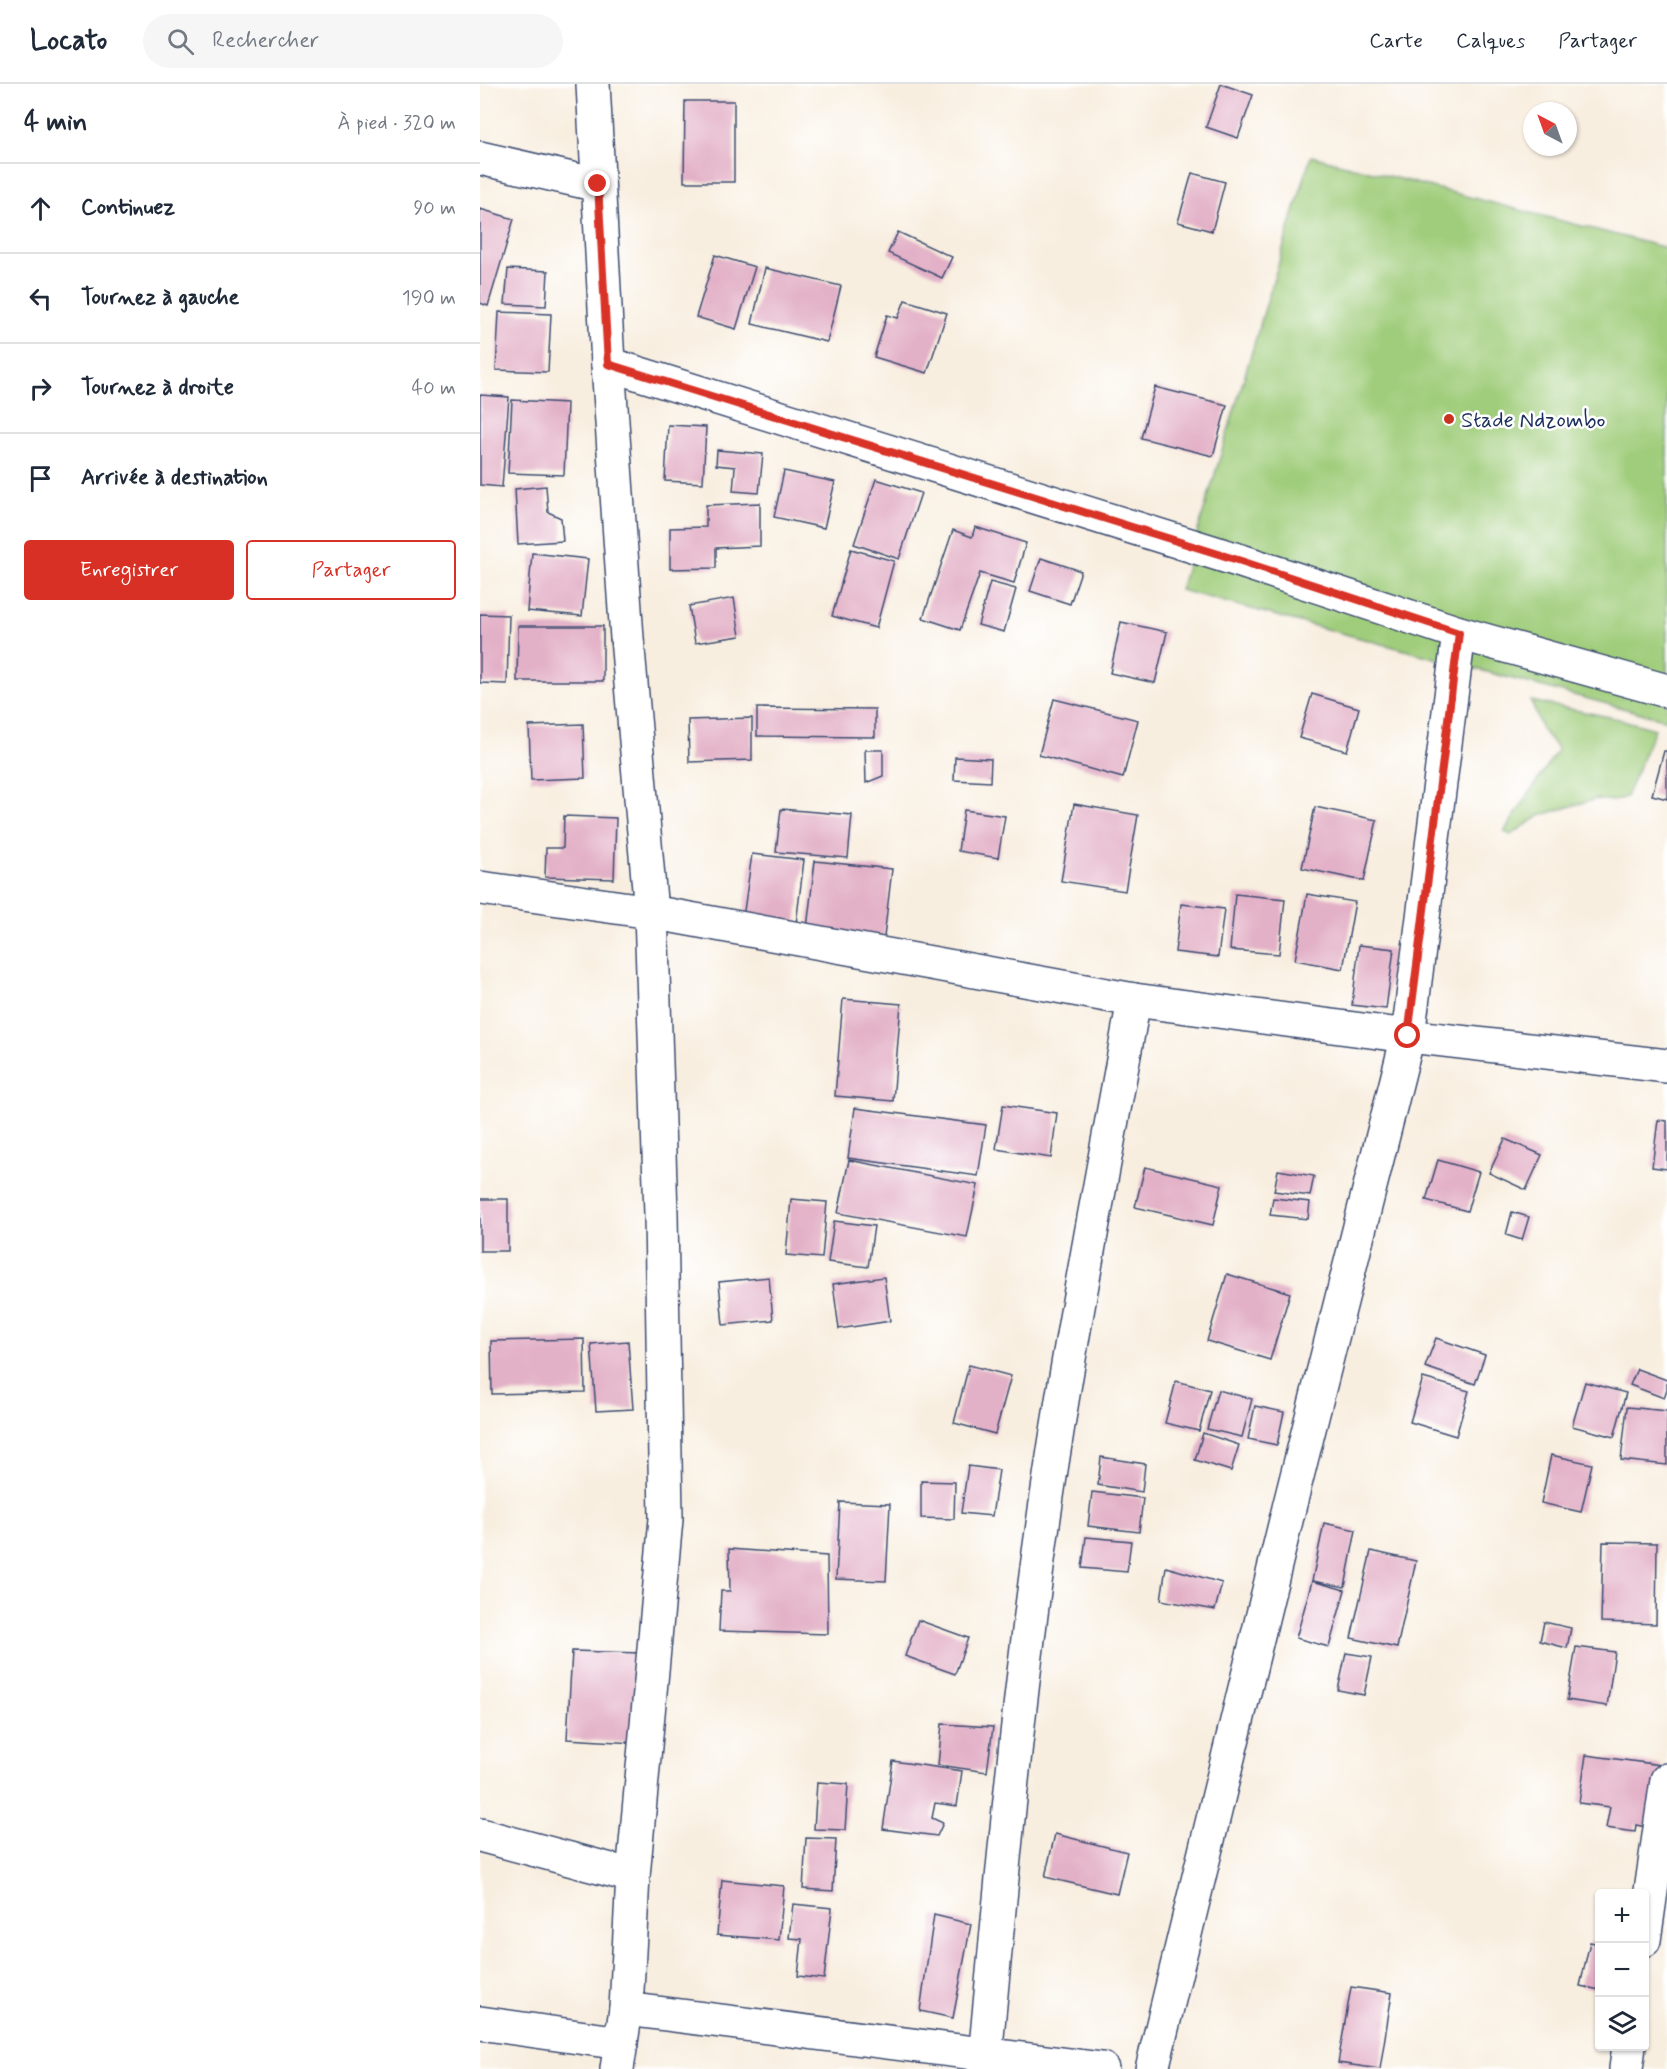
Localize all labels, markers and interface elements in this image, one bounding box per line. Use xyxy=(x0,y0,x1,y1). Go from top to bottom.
search box xyxy=(143,14,563,68)
text: Locato xyxy=(30,23,107,60)
icon: search xyxy=(164,25,197,58)
text: Rechercher xyxy=(212,27,319,55)
text: Carte xyxy=(1369,27,1423,55)
text: Calques xyxy=(1456,27,1525,55)
text: Partager xyxy=(1558,27,1637,55)
north arrow xyxy=(1523,102,1577,156)
text: 4 min xyxy=(24,106,87,140)
text: À pied · 320 m xyxy=(338,110,456,137)
route end xyxy=(584,170,610,196)
icon: ahead xyxy=(24,192,57,225)
text: Continuez xyxy=(81,194,175,222)
text: 90 m xyxy=(413,195,456,222)
icon: left xyxy=(24,282,57,315)
text: Tournez à gauche xyxy=(81,284,239,312)
text: 190 m xyxy=(402,285,456,312)
icon: right xyxy=(24,372,57,405)
text: Tournez à droite xyxy=(81,374,234,402)
text: 40 m xyxy=(412,375,456,402)
place label: Stade Ndzombo xyxy=(1461,407,1605,435)
marker: Stade Ndzombo xyxy=(1442,412,1456,426)
icon: arrive xyxy=(24,462,57,495)
text: Arrivée à destination xyxy=(81,464,268,492)
button: Enregistrer xyxy=(24,540,234,600)
button: Partager xyxy=(246,540,456,600)
route start xyxy=(1394,1022,1420,1048)
map controls xyxy=(1595,1889,1649,2051)
button: + xyxy=(1595,1889,1649,1943)
button: − xyxy=(1595,1943,1649,1997)
button: layers xyxy=(1595,1997,1649,2051)

